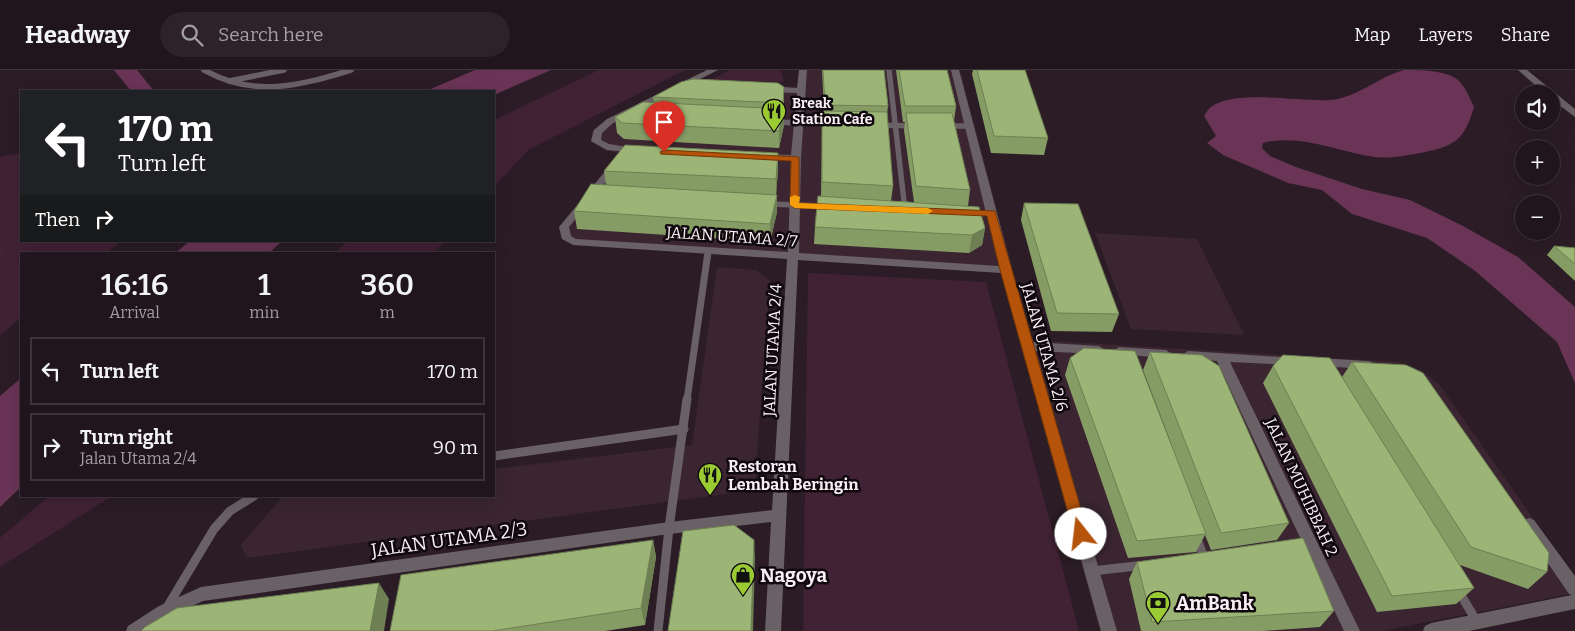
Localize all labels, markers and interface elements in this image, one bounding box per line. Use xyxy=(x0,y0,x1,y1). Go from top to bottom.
search box xyxy=(160,12,510,57)
text: Headway xyxy=(25,21,130,49)
icon: search xyxy=(178,21,206,49)
text: Search here xyxy=(218,23,324,46)
text: Map xyxy=(1354,24,1390,46)
text: Layers xyxy=(1418,24,1473,46)
text: Share xyxy=(1501,24,1550,46)
map controls xyxy=(1515,85,1560,240)
button: sound xyxy=(1515,85,1560,130)
place label: Break Station Cafe xyxy=(792,95,873,128)
restaurant icon: Break Station Cafe xyxy=(761,98,787,132)
pin xyxy=(643,101,685,152)
text: 170 m xyxy=(118,108,213,150)
icon: arrive xyxy=(650,108,678,136)
icon: left xyxy=(35,110,100,175)
button: + xyxy=(1515,140,1560,185)
text: Turn left xyxy=(118,150,206,177)
button: − xyxy=(1515,195,1560,240)
icon: right xyxy=(90,205,118,233)
text: Then xyxy=(35,208,80,231)
street label: JALAN UTAMA 2/7 xyxy=(665,222,798,251)
text: 16:16 xyxy=(101,267,168,303)
text: 1 xyxy=(258,267,271,303)
text: 360 xyxy=(360,267,414,303)
street label: JALAN UTAMA 2/6 xyxy=(1017,280,1072,414)
street label: JALAN UTAMA 2/4 xyxy=(759,283,785,418)
text: Arrival xyxy=(109,303,160,322)
text: min xyxy=(249,303,279,322)
text: m xyxy=(380,303,395,322)
icon: left xyxy=(37,357,65,385)
text: Turn left xyxy=(80,360,159,383)
text: 170 m xyxy=(427,360,478,383)
street label: JALAN MUHIBBAH 2 xyxy=(1261,414,1342,559)
text: Turn right xyxy=(80,426,173,449)
icon: right xyxy=(37,433,65,461)
text: 90 m xyxy=(433,436,478,459)
text: Jalan Utama 2/4 xyxy=(80,449,197,468)
place label: Restoran Lembah Beringin xyxy=(728,457,859,494)
restaurant icon: Restoran Lembah Beringin xyxy=(697,462,723,496)
position arrow xyxy=(1054,507,1106,559)
street label: JALAN UTAMA 2/3 xyxy=(369,517,529,562)
shop icon: Nagoya xyxy=(730,562,756,596)
place label: Nagoya xyxy=(760,564,828,587)
bank icon: AmBank xyxy=(1145,590,1171,624)
place label: AmBank xyxy=(1176,592,1254,615)

